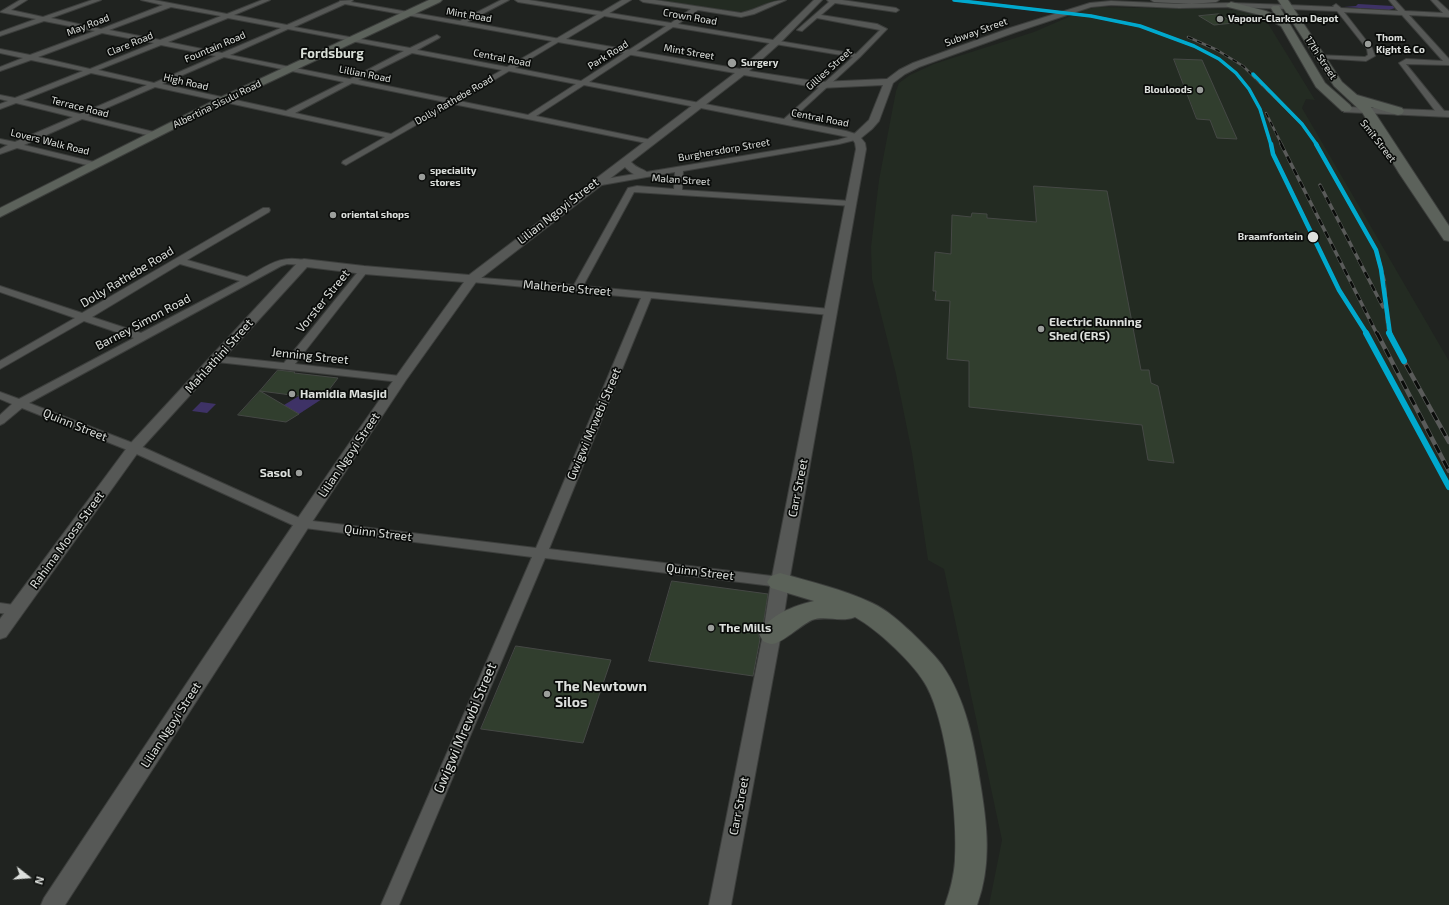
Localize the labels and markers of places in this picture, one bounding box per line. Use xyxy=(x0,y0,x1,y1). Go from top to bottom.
place label: Vapour-Clarkson Depot xyxy=(1228,13,1338,25)
marker: Vapour-Clarkson Depot xyxy=(1215,14,1225,24)
place label: Thom. Kight & Co xyxy=(1376,32,1425,56)
marker: Thom. Kight & Co xyxy=(1363,39,1373,49)
marker: Surgery xyxy=(726,57,738,69)
place label: Surgery xyxy=(741,57,778,69)
place label: Blouloods xyxy=(1144,84,1192,96)
marker: Blouloods xyxy=(1195,85,1205,95)
place label: speciality stores xyxy=(430,165,476,188)
marker: speciality stores xyxy=(417,172,427,182)
place label: oriental shops xyxy=(341,209,409,221)
marker: oriental shops xyxy=(328,210,338,220)
marker: Braamfontein xyxy=(1306,230,1320,244)
place label: Braamfontein xyxy=(1238,231,1303,243)
place label: Electric Running Shed (ERS) xyxy=(1049,315,1142,343)
marker: Electric Running Shed (ERS) xyxy=(1036,324,1046,334)
place label: Hamidia Masjid xyxy=(300,387,387,401)
marker: Hamidia Masjid xyxy=(287,389,297,399)
place label: Sasol xyxy=(260,466,291,480)
marker: Sasol xyxy=(294,468,304,478)
place label: The Mills xyxy=(719,621,771,635)
marker: The Mills xyxy=(706,623,716,633)
place label: The Newtown Silos xyxy=(555,678,647,710)
marker: The Newtown Silos xyxy=(542,689,552,699)

